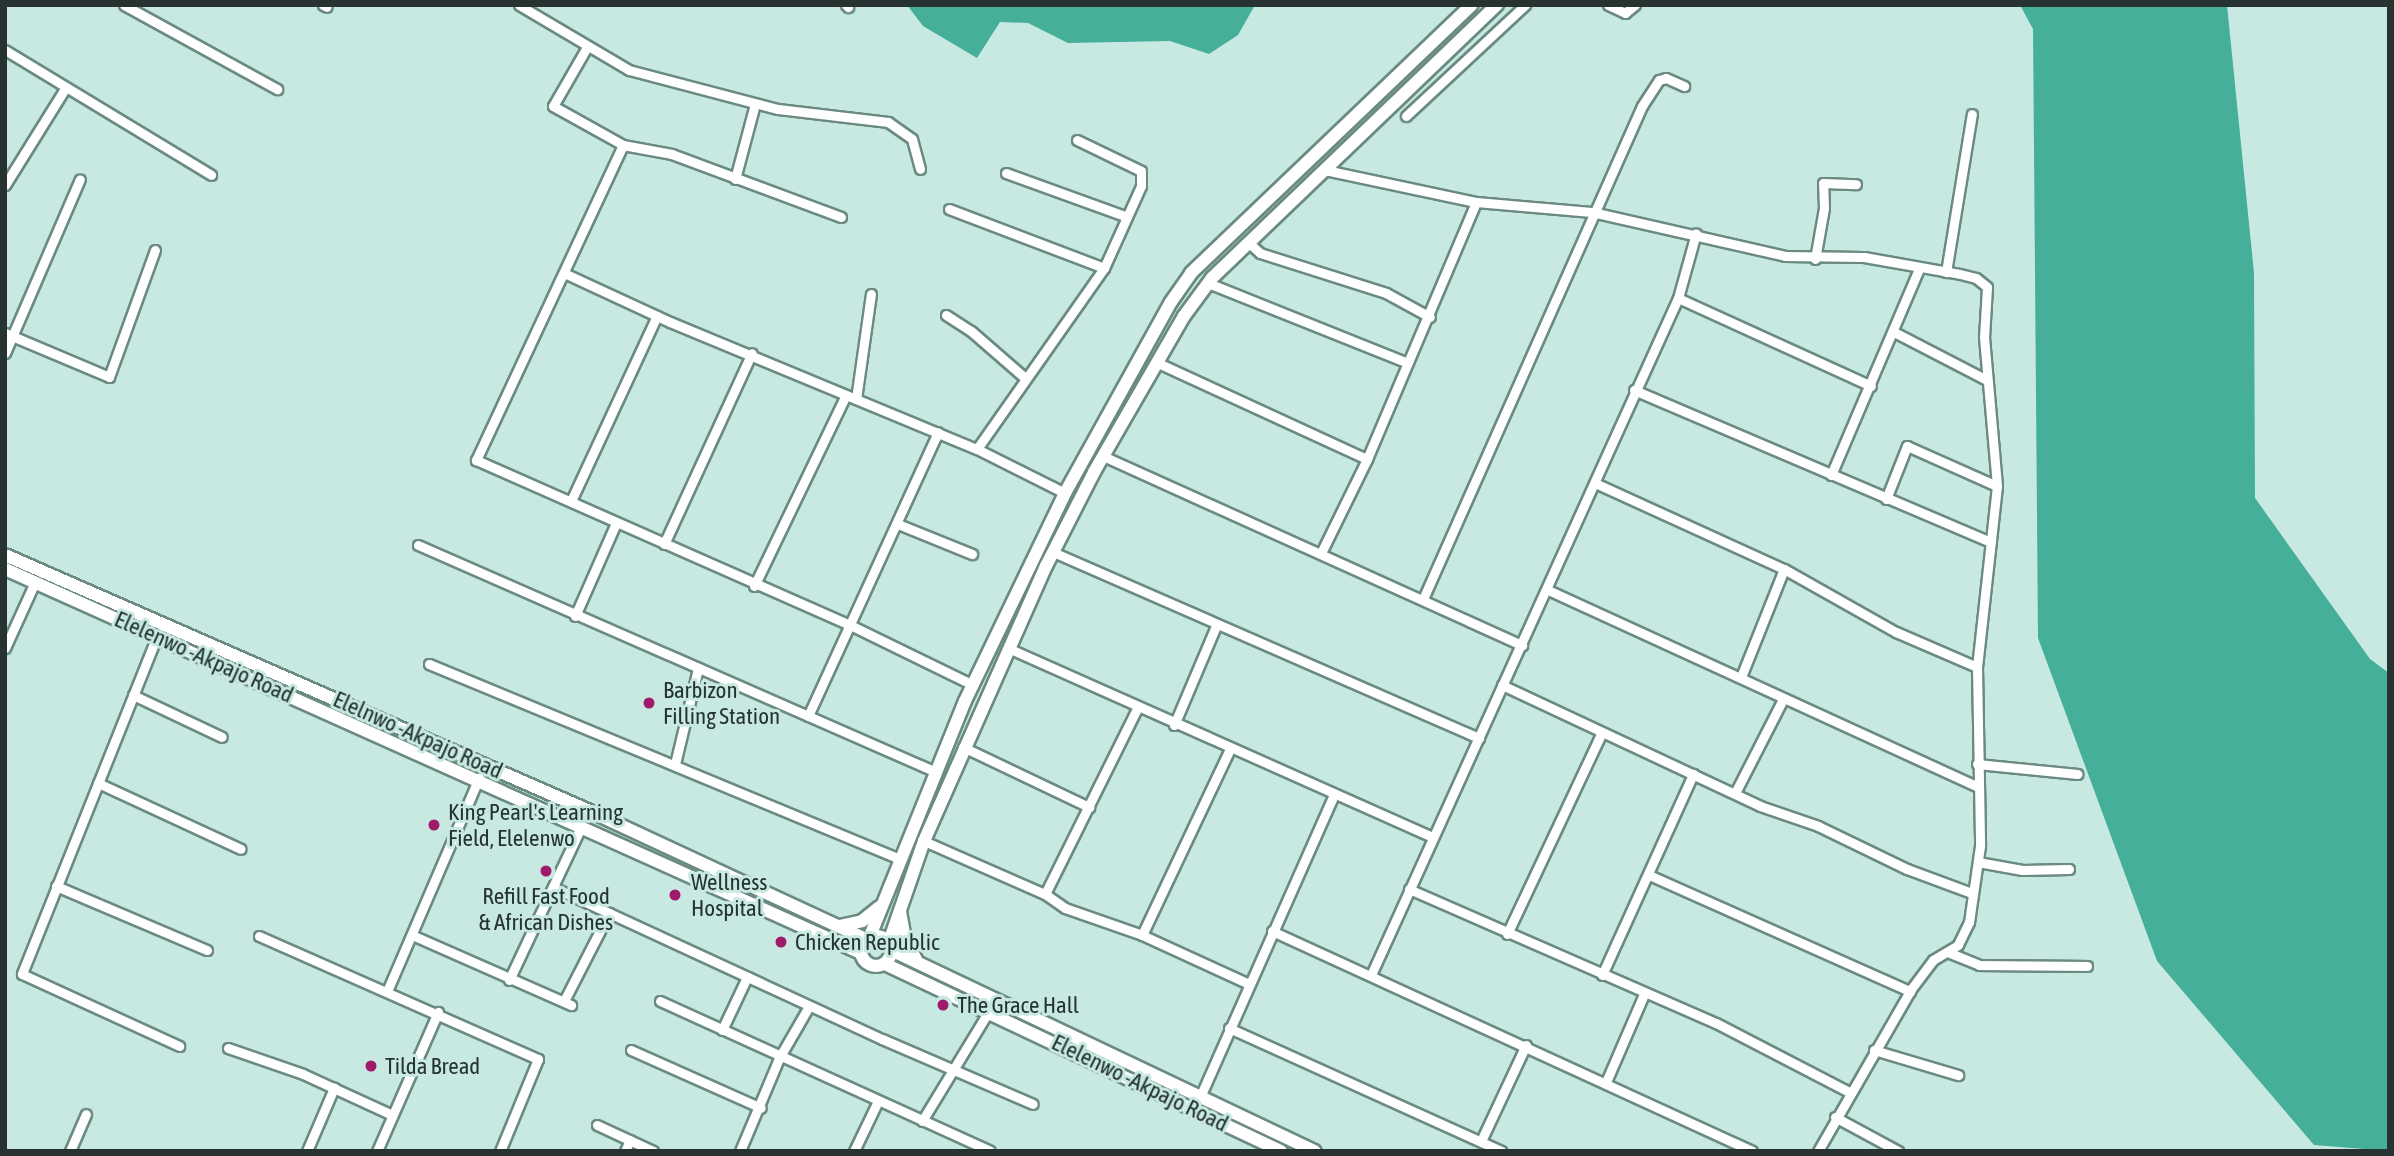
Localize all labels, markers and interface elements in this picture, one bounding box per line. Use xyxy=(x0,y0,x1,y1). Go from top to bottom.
street label: Elelenwo -Akpajo Road xyxy=(110,605,298,709)
place label: Barbizon Filling Station xyxy=(663,676,780,730)
street label: Elelnwo -Akpajo Road xyxy=(329,685,507,785)
marker: Barbizon Filling Station xyxy=(641,695,657,711)
place label: King Pearl's Learning Field, Elelenwo xyxy=(448,798,623,852)
marker: King Pearl's Learning Field, Elelenwo xyxy=(426,817,442,833)
marker: Refill Fast Food & African Dishes xyxy=(538,863,554,879)
place label: Wellness Hospital xyxy=(691,868,767,922)
place label: Refill Fast Food & African Dishes xyxy=(479,882,613,936)
marker: Wellness Hospital xyxy=(665,885,685,905)
place label: Chicken Republic xyxy=(795,928,939,956)
marker: Chicken Republic xyxy=(773,934,789,950)
place label: The Grace Hall xyxy=(957,991,1079,1019)
marker: The Grace Hall xyxy=(935,997,951,1013)
street label: Elelenwo -Akpajo Road xyxy=(1047,1028,1233,1138)
place label: Tilda Bread xyxy=(385,1052,480,1080)
marker: Tilda Bread xyxy=(363,1058,379,1074)

